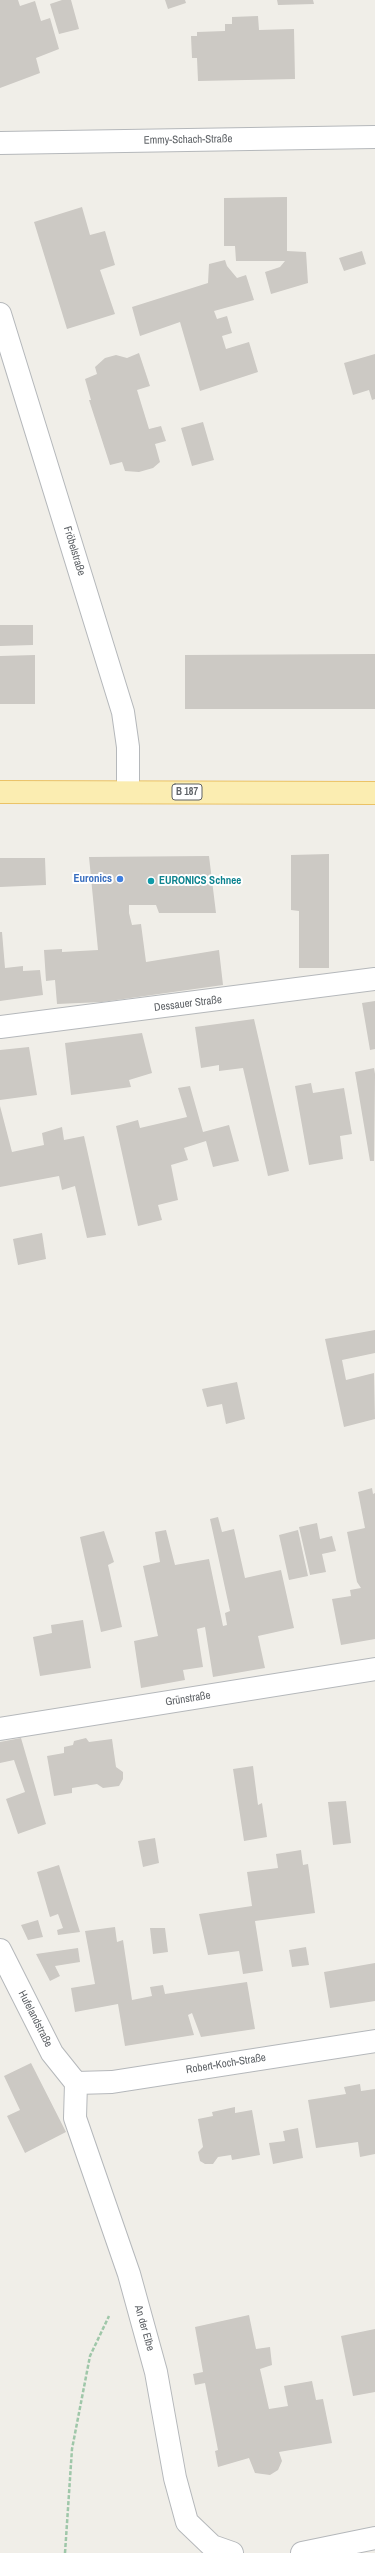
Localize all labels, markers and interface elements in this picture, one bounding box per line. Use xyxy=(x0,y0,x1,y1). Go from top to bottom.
street label: Emmy-Schach-Straße xyxy=(144,133,232,147)
street label: Fröbelstraße xyxy=(60,525,88,577)
road number: B 187 xyxy=(172,784,202,800)
place label: Euronics xyxy=(73,872,112,886)
marker: Euronics xyxy=(115,874,125,884)
place label: EURONICS Schnee xyxy=(159,874,241,888)
marker: EURONICS Schnee xyxy=(146,876,156,886)
street label: Dessauer Straße xyxy=(153,993,223,1015)
street label: Grünstraße xyxy=(164,1689,212,1709)
street label: Hufelandstraße xyxy=(15,1989,55,2049)
street label: Robert-Koch-Straße xyxy=(185,2051,267,2077)
street label: An der Elbe xyxy=(131,2304,157,2352)

